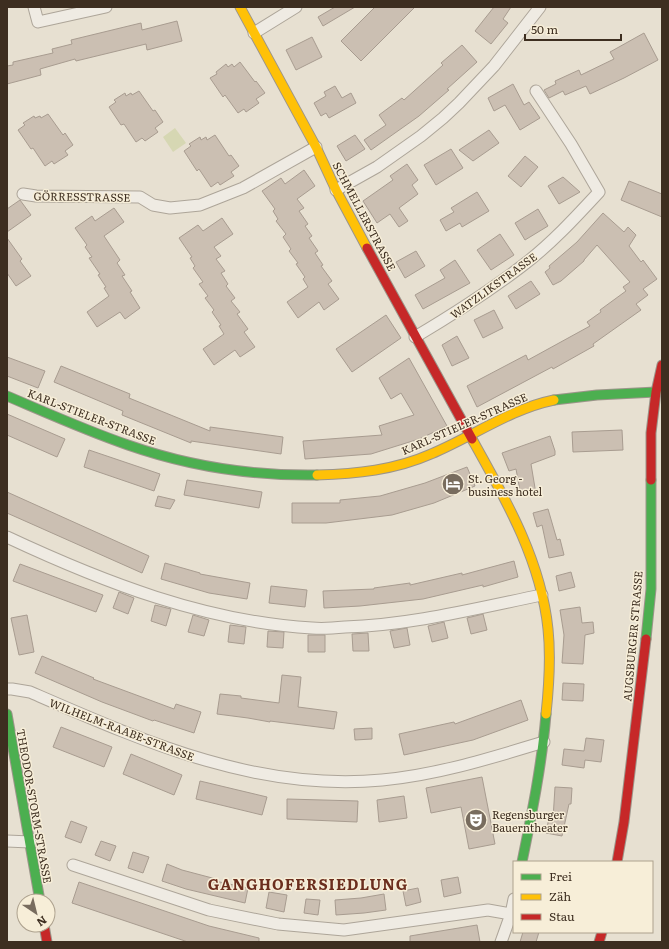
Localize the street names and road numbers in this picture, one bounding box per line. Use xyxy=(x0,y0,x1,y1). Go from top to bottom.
street label: SCHMELLERSTRASSE xyxy=(330,159,400,273)
street label: GÖRRESSTRASSE xyxy=(33,187,131,205)
street label: WATZLIKSTRASSE xyxy=(446,248,540,322)
street label: KARL-STIELER-STRASSE xyxy=(25,384,159,448)
street label: KARL-STIELER-STRASSE xyxy=(398,388,530,458)
street label: AUGSBURGER STRASSE xyxy=(618,570,646,702)
street label: WILHELM-RAABE-STRASSE xyxy=(47,694,197,764)
street label: THEODOR-STORM-STRASSE xyxy=(14,728,56,884)

